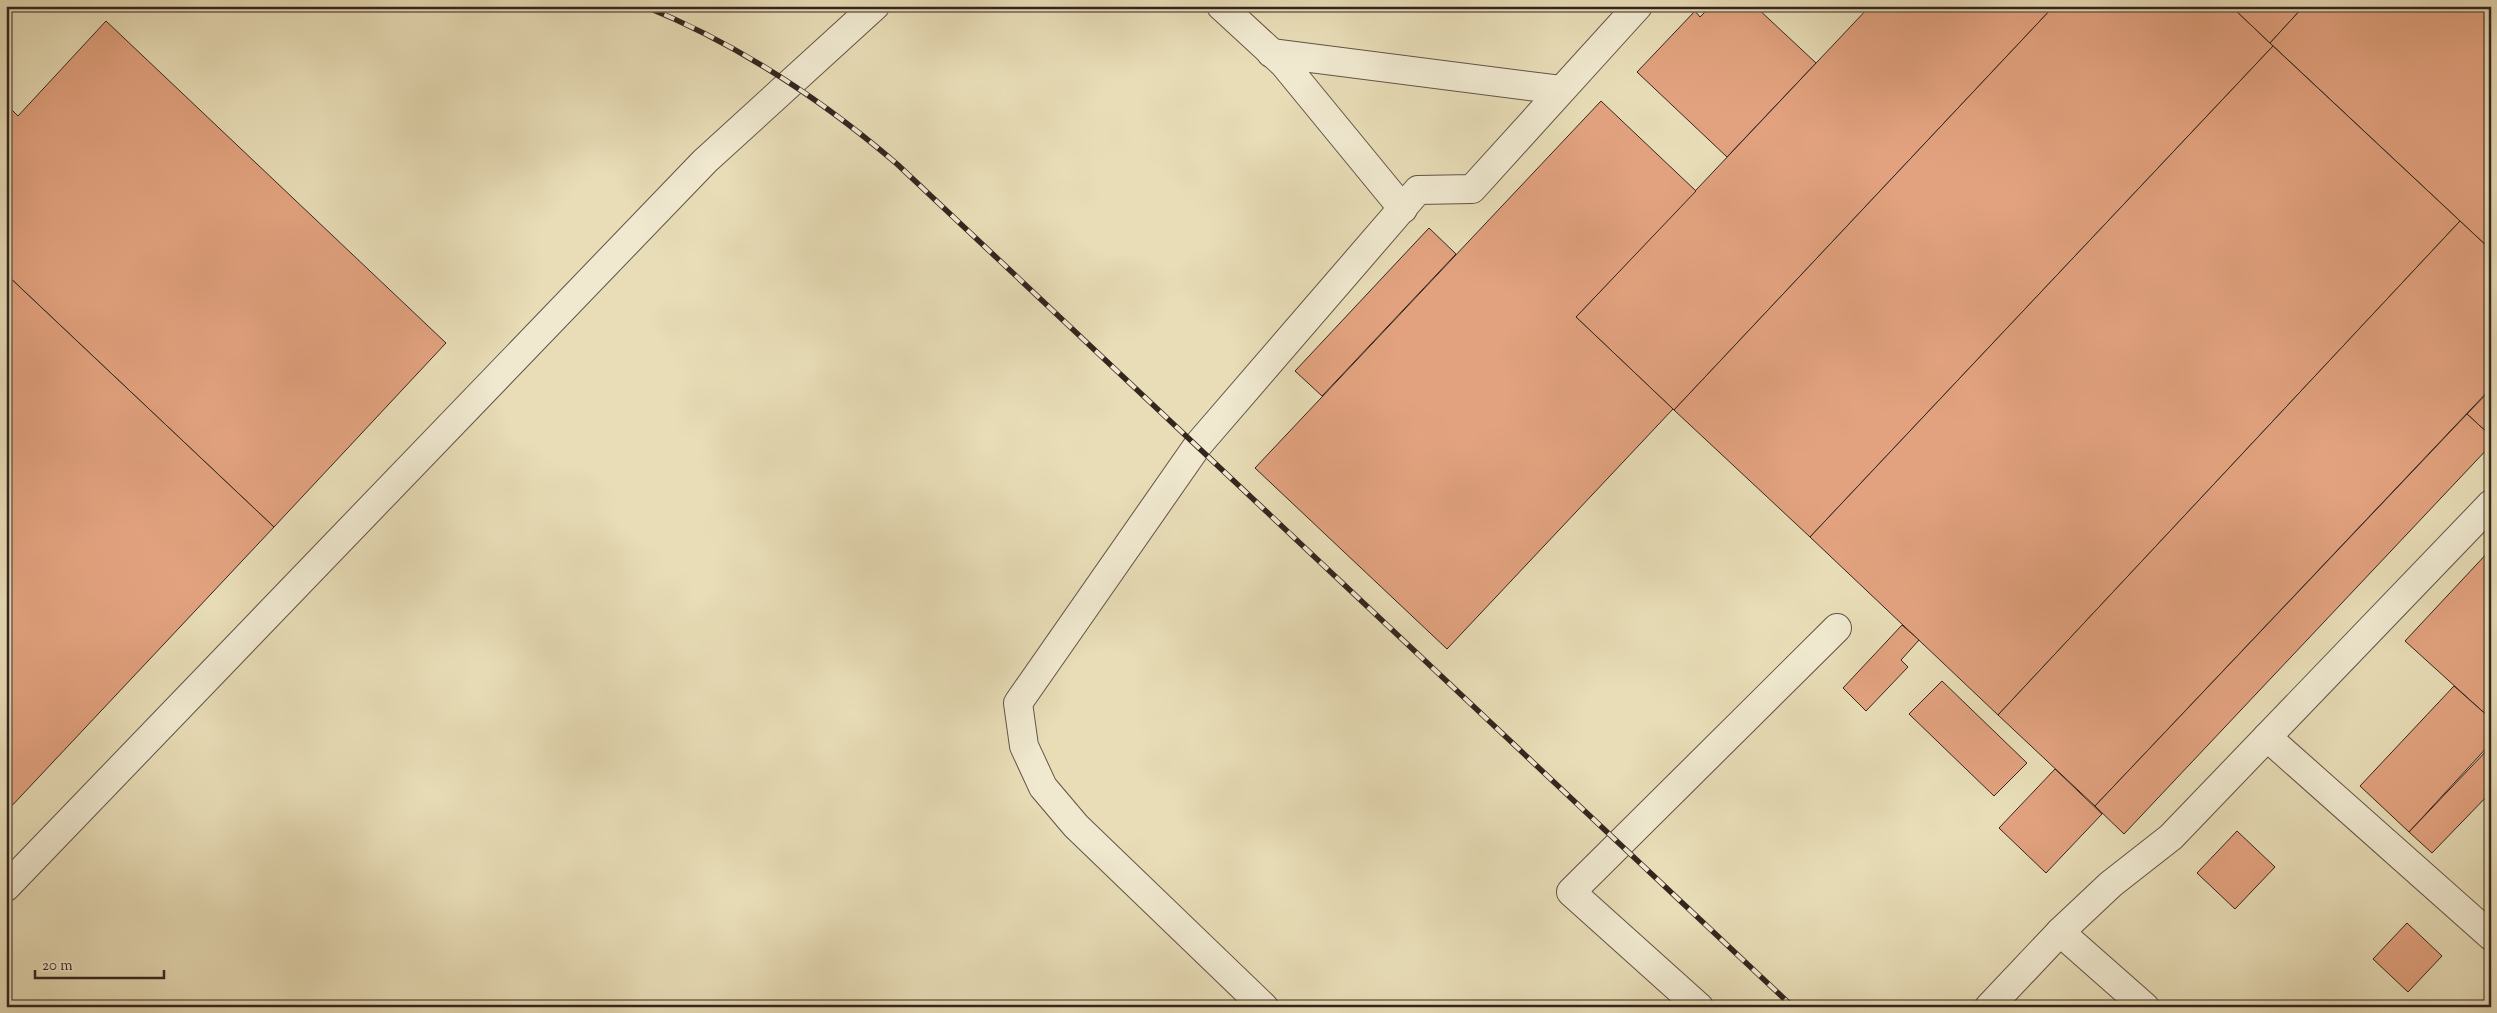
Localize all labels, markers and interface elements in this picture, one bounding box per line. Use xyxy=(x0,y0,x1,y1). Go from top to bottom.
scale bar xyxy=(35,948,164,980)
text: 20 m xyxy=(42,956,73,977)

